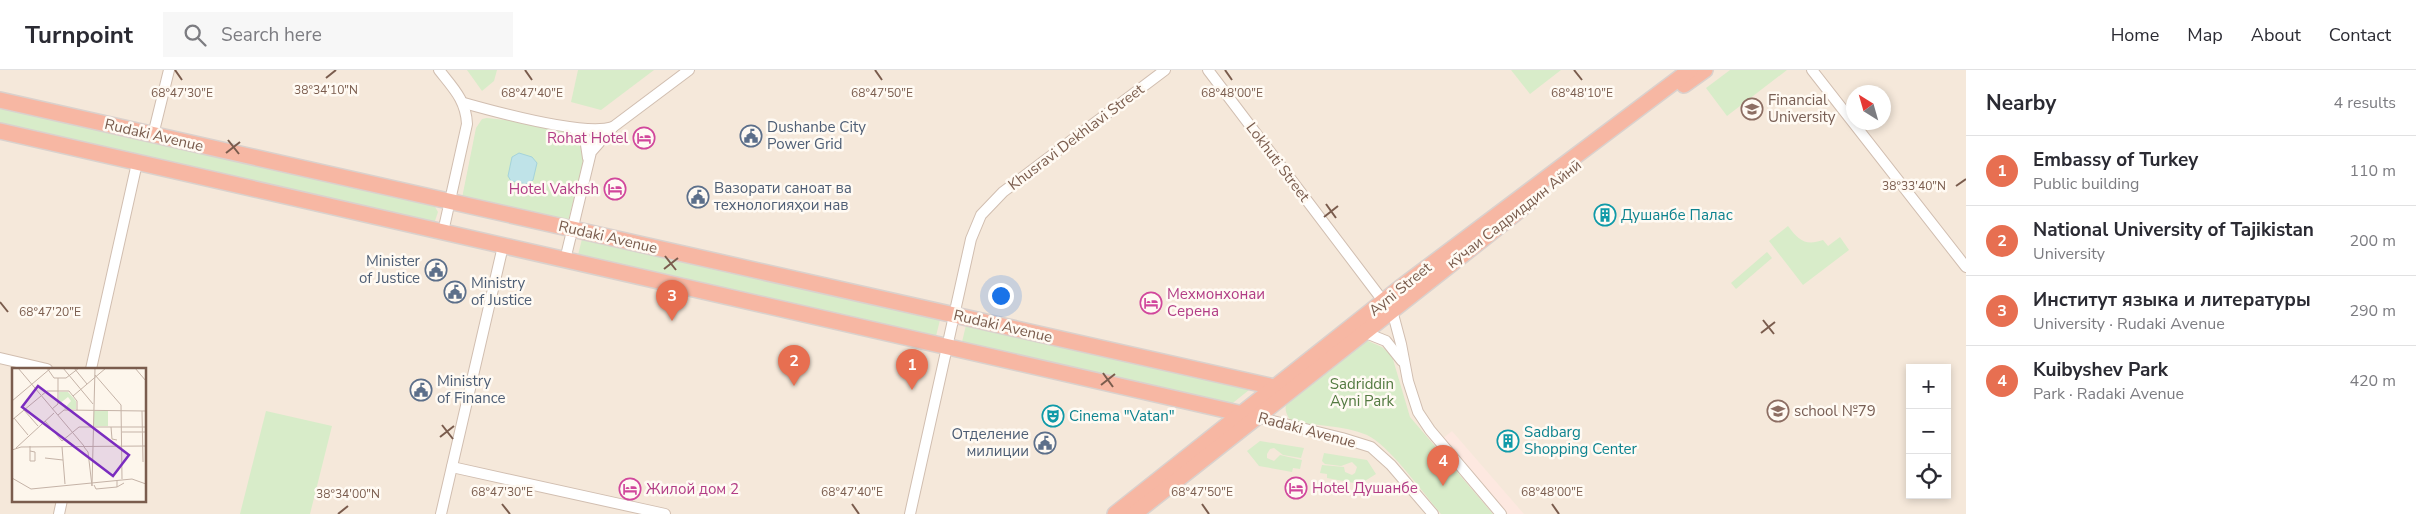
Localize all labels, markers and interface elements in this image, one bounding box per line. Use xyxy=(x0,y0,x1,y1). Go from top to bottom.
search box xyxy=(163,12,513,57)
text: Turnpoint xyxy=(25,19,133,51)
icon: search xyxy=(181,21,209,49)
text: Search here xyxy=(221,22,322,48)
text: Home xyxy=(2111,23,2159,47)
text: Map xyxy=(2187,23,2223,47)
text: About xyxy=(2251,23,2301,47)
text: Contact xyxy=(2329,23,2391,47)
street label: Khusravi Dekhlavi Street xyxy=(1004,79,1149,195)
text: 38°34'10"N xyxy=(294,82,358,98)
text: 68°47'30"E xyxy=(151,85,213,101)
text: 68°47'40"E xyxy=(501,85,563,101)
text: 68°47'50"E xyxy=(851,85,913,101)
text: 68°48'00"E xyxy=(1201,85,1263,101)
text: 68°48'10"E xyxy=(1551,85,1613,101)
north arrow xyxy=(1846,85,1891,130)
text: Nearby xyxy=(1986,89,2056,117)
place label: Financial University xyxy=(1768,90,1836,127)
text: 4 results xyxy=(2334,92,2396,114)
school or university icon: Financial University xyxy=(1740,97,1764,121)
street label: Rudaki Avenue xyxy=(103,114,205,156)
place label: Dushanbe City Power Grid xyxy=(767,117,866,154)
street label: Lokhuti Street xyxy=(1242,118,1315,206)
public building icon: Dushanbe City Power Grid xyxy=(739,124,763,148)
hotel icon: Rohat Hotel xyxy=(632,126,656,150)
place label: Rohat Hotel xyxy=(547,128,629,148)
text: Embassy of Turkey xyxy=(2033,147,2198,173)
street label: кӯчаи Садриддин Айнӣ xyxy=(1443,155,1585,273)
text: 1 xyxy=(1997,160,2007,182)
text: 110 m xyxy=(2349,160,2396,182)
text: Public building xyxy=(2033,173,2139,195)
hotel icon: Hotel Vakhsh xyxy=(603,177,627,201)
place label: Вазорати саноат ва технологияҳои нав xyxy=(714,178,852,215)
text: 38°33'40"N xyxy=(1882,178,1946,194)
place label: Hotel Vakhsh xyxy=(509,179,599,199)
public building icon: Вазорати саноат ва технологияҳои нав xyxy=(686,185,710,209)
building icon: Душанбе Палас xyxy=(1593,203,1617,227)
place label: Душанбе Палас xyxy=(1621,205,1733,225)
street label: Rudaki Avenue xyxy=(557,216,659,258)
text: National University of Tajikistan xyxy=(2033,217,2314,243)
text: 2 xyxy=(1997,230,2007,252)
text: 200 m xyxy=(2349,230,2396,252)
text: University xyxy=(2033,243,2105,265)
place label: Minister of Justice xyxy=(359,251,421,288)
street label: Ayni Street xyxy=(1365,257,1436,320)
public building icon: Minister of Justice xyxy=(424,258,448,282)
place label: Ministry of Justice xyxy=(471,273,532,310)
public building icon: Ministry of Justice xyxy=(443,280,467,304)
pin: 3 xyxy=(656,280,688,321)
your location xyxy=(988,283,1014,309)
place label: Мехмонхонаи Серена xyxy=(1167,284,1265,321)
text: Институт языка и литературы xyxy=(2033,287,2311,313)
hotel icon: Мехмонхонаи Серена xyxy=(1139,291,1163,315)
text: 3 xyxy=(1997,300,2007,322)
text: 290 m xyxy=(2349,300,2396,322)
text: 68°47'20"E xyxy=(19,304,81,320)
street label: Rudaki Avenue xyxy=(952,305,1054,347)
text: University · Rudaki Avenue xyxy=(2033,313,2225,335)
pin: 2 xyxy=(778,345,810,386)
pin: 1 xyxy=(896,349,928,390)
text: Kuibyshev Park xyxy=(2033,357,2168,383)
map controls xyxy=(1906,364,1951,499)
button: + xyxy=(1906,364,1951,409)
inset map xyxy=(12,368,146,502)
text: 4 xyxy=(1997,370,2007,392)
text: 420 m xyxy=(2349,370,2396,392)
place label: Ministry of Finance xyxy=(437,371,506,408)
park label: Sadriddin Ayni Park xyxy=(1330,374,1395,411)
public building icon: Ministry of Finance xyxy=(409,378,433,402)
text: Park · Radaki Avenue xyxy=(2033,383,2184,405)
school or university icon: school №79 xyxy=(1766,399,1790,423)
place label: school №79 xyxy=(1794,401,1876,421)
theatre icon: Cinema "Vatan" xyxy=(1041,404,1065,428)
place label: Cinema "Vatan" xyxy=(1069,406,1175,426)
street label: Radaki Avenue xyxy=(1256,407,1358,453)
button: − xyxy=(1906,409,1951,454)
place label: Sadbarg Shopping Center xyxy=(1524,422,1637,459)
place label: Отделение милиции xyxy=(951,424,1029,461)
building icon: Sadbarg Shopping Center xyxy=(1496,429,1520,453)
public building icon: Отделение милиции xyxy=(1033,431,1057,455)
pin: 4 xyxy=(1427,445,1459,486)
button: locate xyxy=(1906,454,1951,499)
hotel icon: Hotel Душанбе xyxy=(1284,476,1308,500)
hotel icon: Жилой дом 2 xyxy=(618,477,642,501)
place label: Hotel Душанбе xyxy=(1312,478,1418,498)
place label: Жилой дом 2 xyxy=(646,479,739,499)
text: 68°47'30"E xyxy=(471,484,533,500)
text: 68°47'40"E xyxy=(821,484,883,500)
text: 68°47'50"E xyxy=(1171,484,1233,500)
text: 68°48'00"E xyxy=(1521,484,1583,500)
text: 38°34'00"N xyxy=(316,486,380,502)

